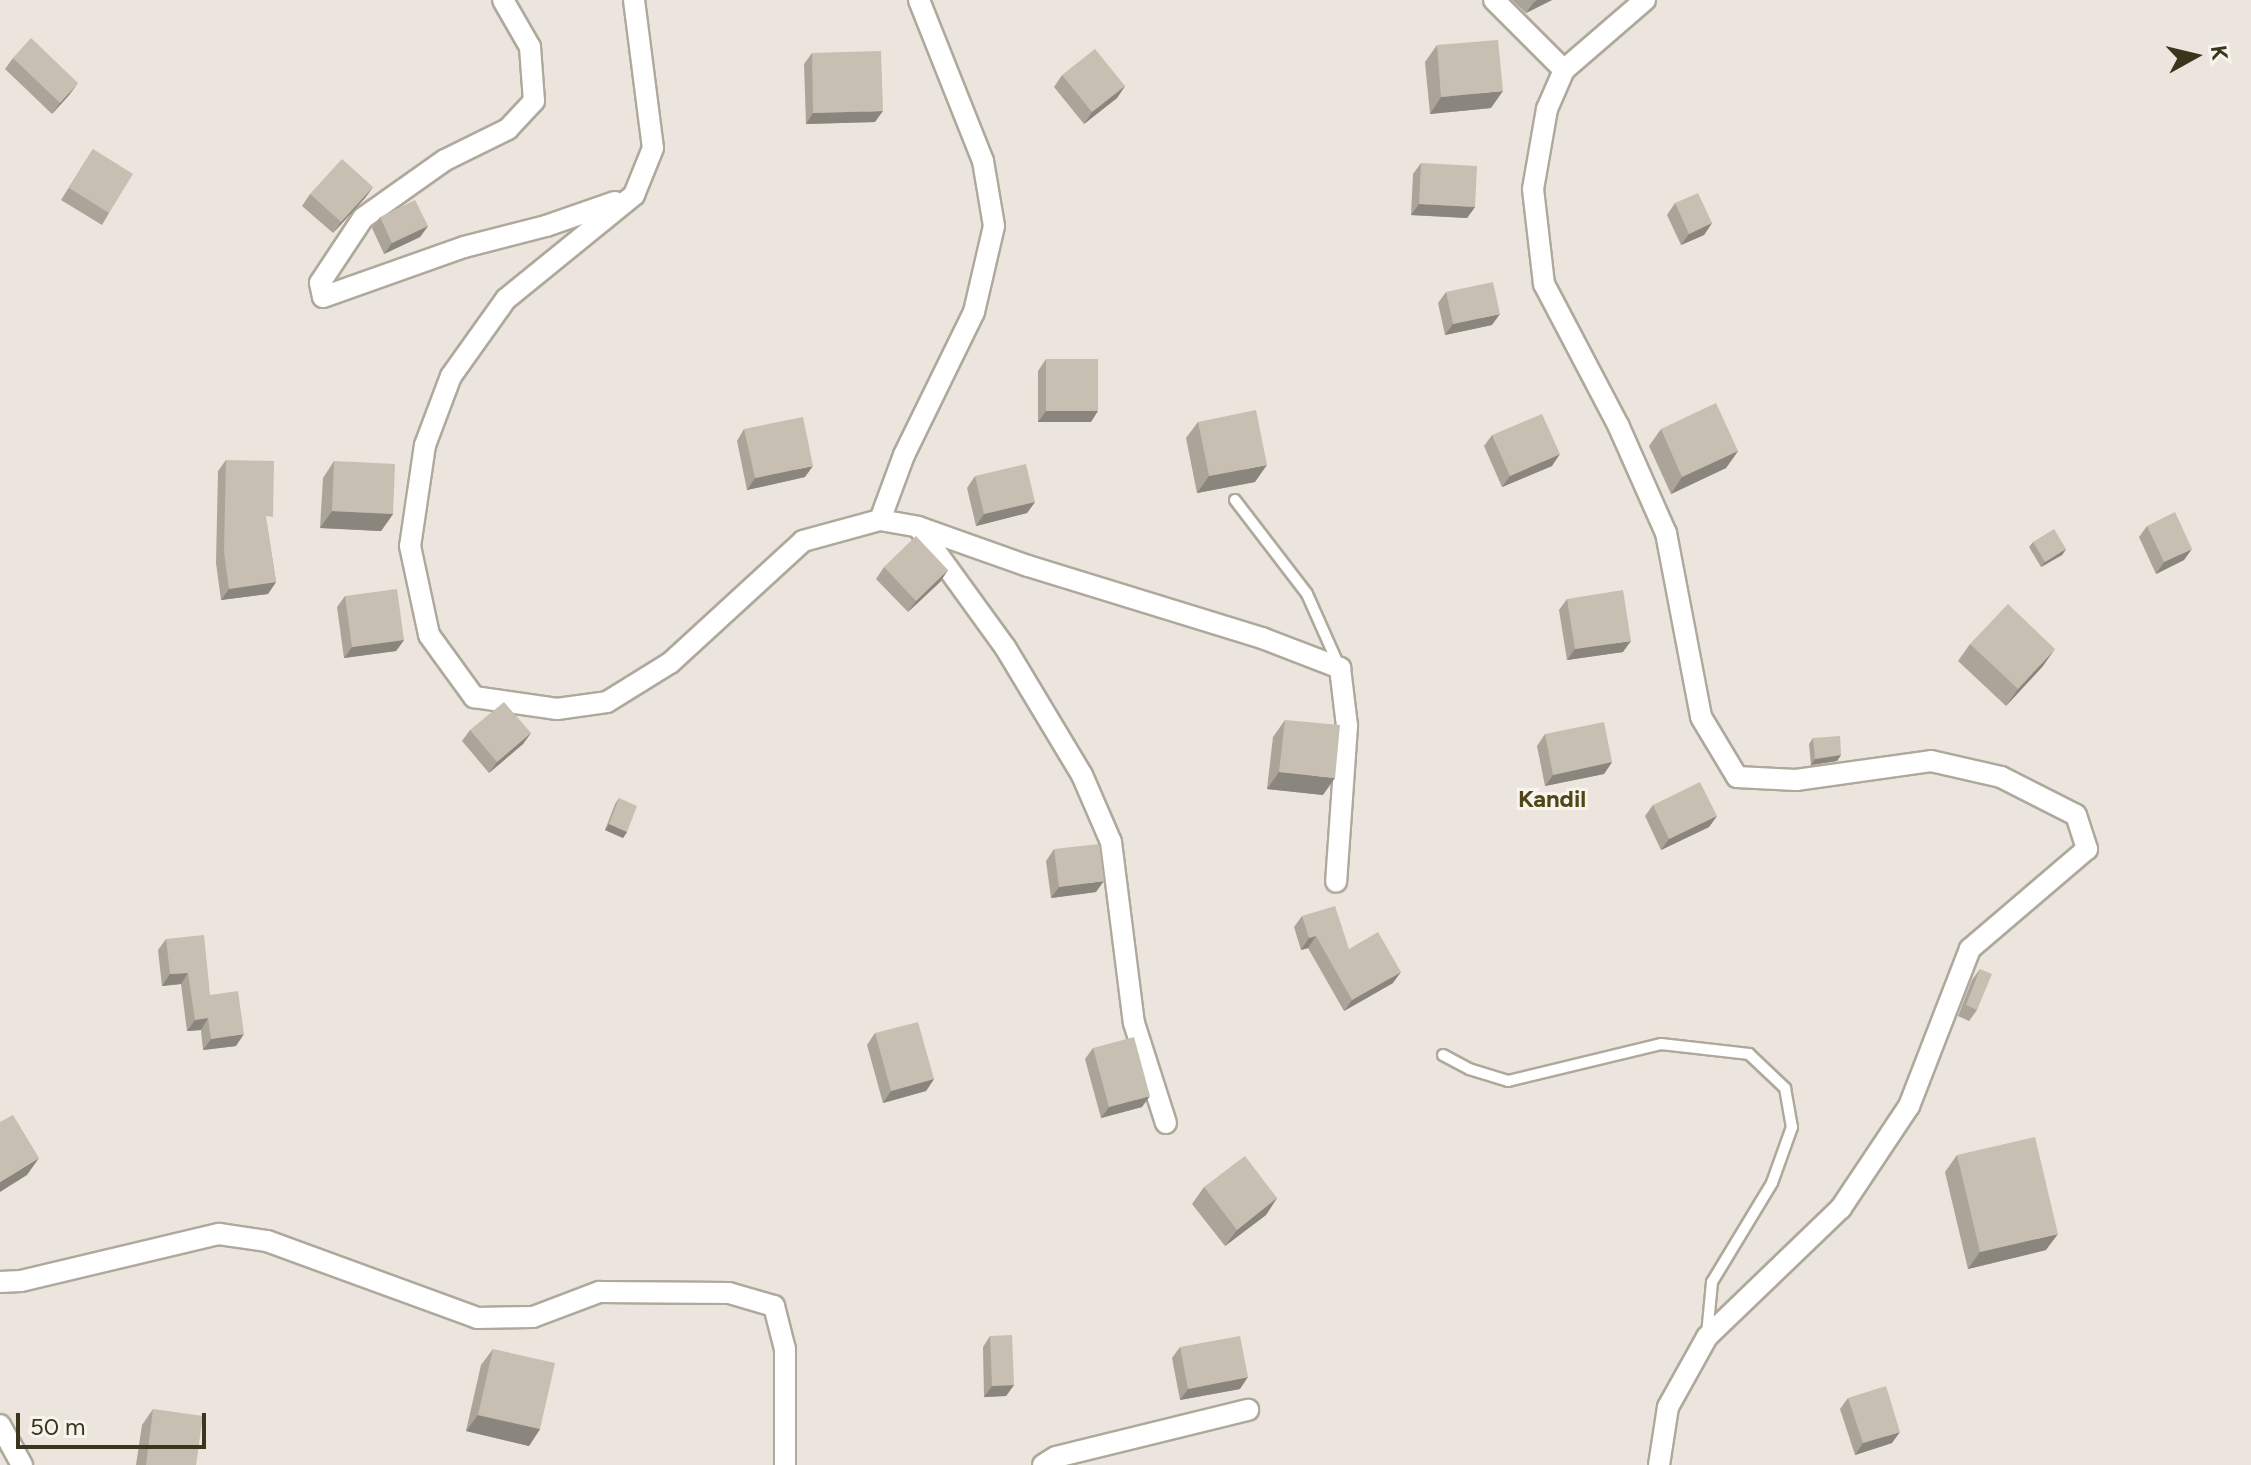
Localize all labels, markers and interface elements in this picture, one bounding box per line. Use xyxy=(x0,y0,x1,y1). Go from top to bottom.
north arrow xyxy=(2155,16,2235,96)
text: K xyxy=(2205,43,2234,62)
district label: Kandil xyxy=(1518,785,1586,813)
scale bar xyxy=(20,1397,210,1447)
text: 50 m xyxy=(30,1412,86,1441)

